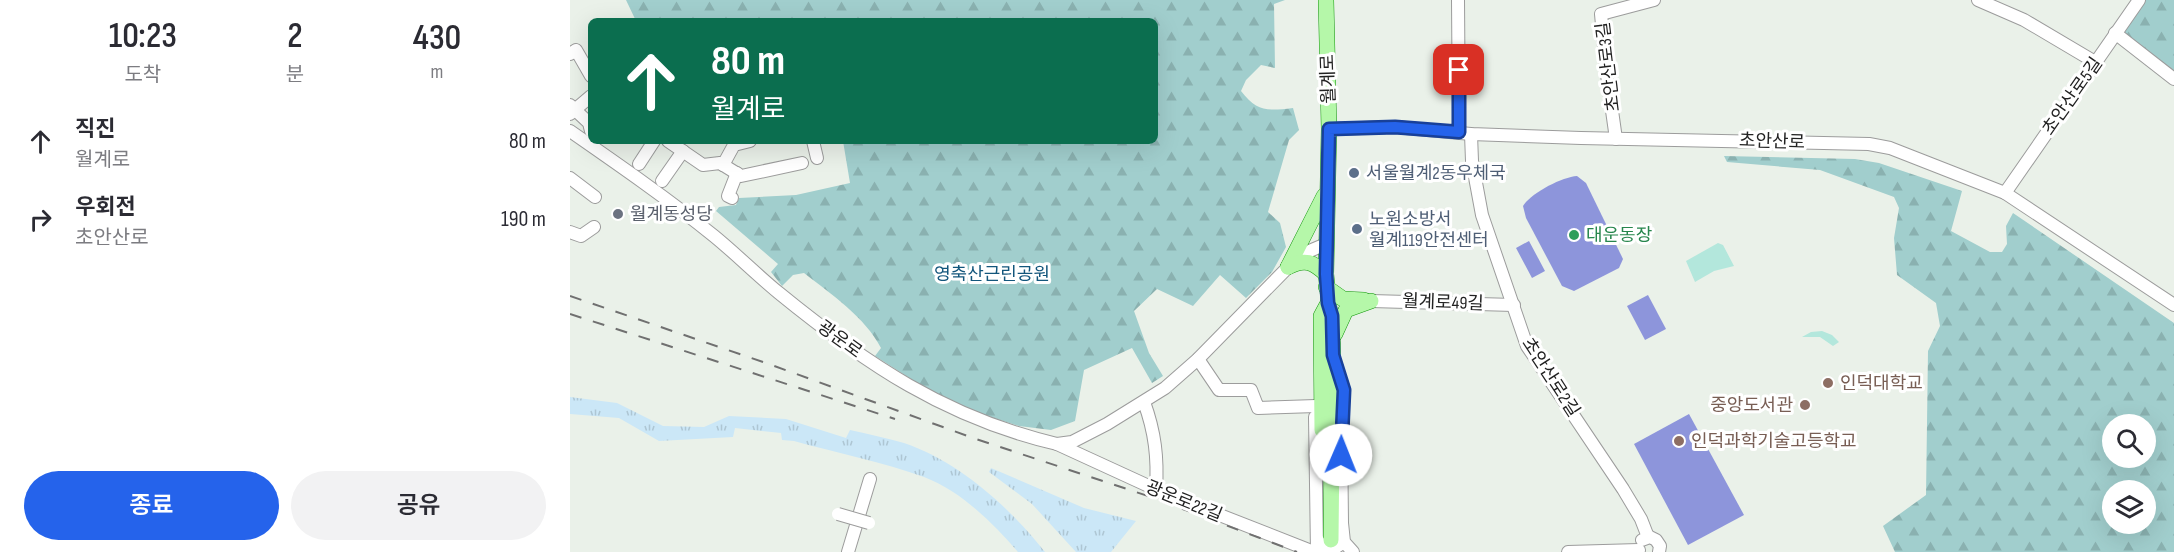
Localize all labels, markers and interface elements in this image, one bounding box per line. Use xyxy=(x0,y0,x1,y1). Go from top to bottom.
text: 10:23 xyxy=(109,15,177,58)
text: 2 xyxy=(287,15,303,58)
text: 430 xyxy=(413,17,461,60)
street label: 초안산로3길 xyxy=(1593,21,1624,113)
text: 80 m xyxy=(711,36,785,87)
icon: ahead xyxy=(612,42,690,120)
pin xyxy=(1433,44,1484,95)
icon: arrive xyxy=(1442,53,1475,86)
street label: 초안산로5길 xyxy=(2038,53,2107,139)
street label: 월계로 xyxy=(1317,54,1340,104)
text: m xyxy=(431,60,443,84)
text: 도착 xyxy=(124,63,161,87)
text: 분 xyxy=(286,63,304,87)
text: 월계로 xyxy=(711,94,786,126)
text: 직진 xyxy=(75,116,115,143)
icon: ahead xyxy=(24,125,57,158)
text: 80 m xyxy=(509,128,546,155)
street label: 초안산로 xyxy=(1739,130,1805,153)
text: 월계로 xyxy=(75,148,130,172)
place label: 서울월계2동우체국 xyxy=(1366,163,1506,184)
marker: 서울월계2동우체국 xyxy=(1347,166,1361,180)
text: 우회전 xyxy=(75,194,136,221)
icon: right xyxy=(24,203,57,236)
place label: 월계동성당 xyxy=(630,204,713,225)
text: 190 m xyxy=(501,206,546,233)
marker: 월계동성당 xyxy=(611,207,625,221)
place label: 노원소방서 월계119안전센터 xyxy=(1369,209,1489,251)
marker: 노원소방서 월계119안전센터 xyxy=(1350,222,1364,236)
place label: 대운동장 xyxy=(1586,225,1652,246)
text: 초안산로 xyxy=(75,226,149,250)
marker: 대운동장 xyxy=(1567,228,1581,242)
park label: 영축산근린공원 xyxy=(934,264,1050,285)
street label: 월계로49길 xyxy=(1402,291,1484,314)
street label: 광운로 xyxy=(813,316,866,363)
street label: 초안산로2길 xyxy=(1517,334,1584,421)
place label: 인덕대학교 xyxy=(1840,373,1923,394)
marker: 인덕대학교 xyxy=(1821,376,1835,390)
place label: 중앙도서관 xyxy=(1710,395,1793,416)
marker: 중앙도서관 xyxy=(1798,398,1812,412)
map controls xyxy=(2102,414,2156,534)
button: search xyxy=(2102,414,2156,468)
position arrow xyxy=(1309,423,1373,487)
place label: 인덕과학기술고등학교 xyxy=(1691,431,1857,452)
marker: 인덕과학기술고등학교 xyxy=(1672,434,1686,448)
button: 종료 xyxy=(24,471,279,540)
button: 공유 xyxy=(291,471,546,540)
street label: 광운로22길 xyxy=(1142,477,1225,526)
button: layers xyxy=(2102,480,2156,534)

